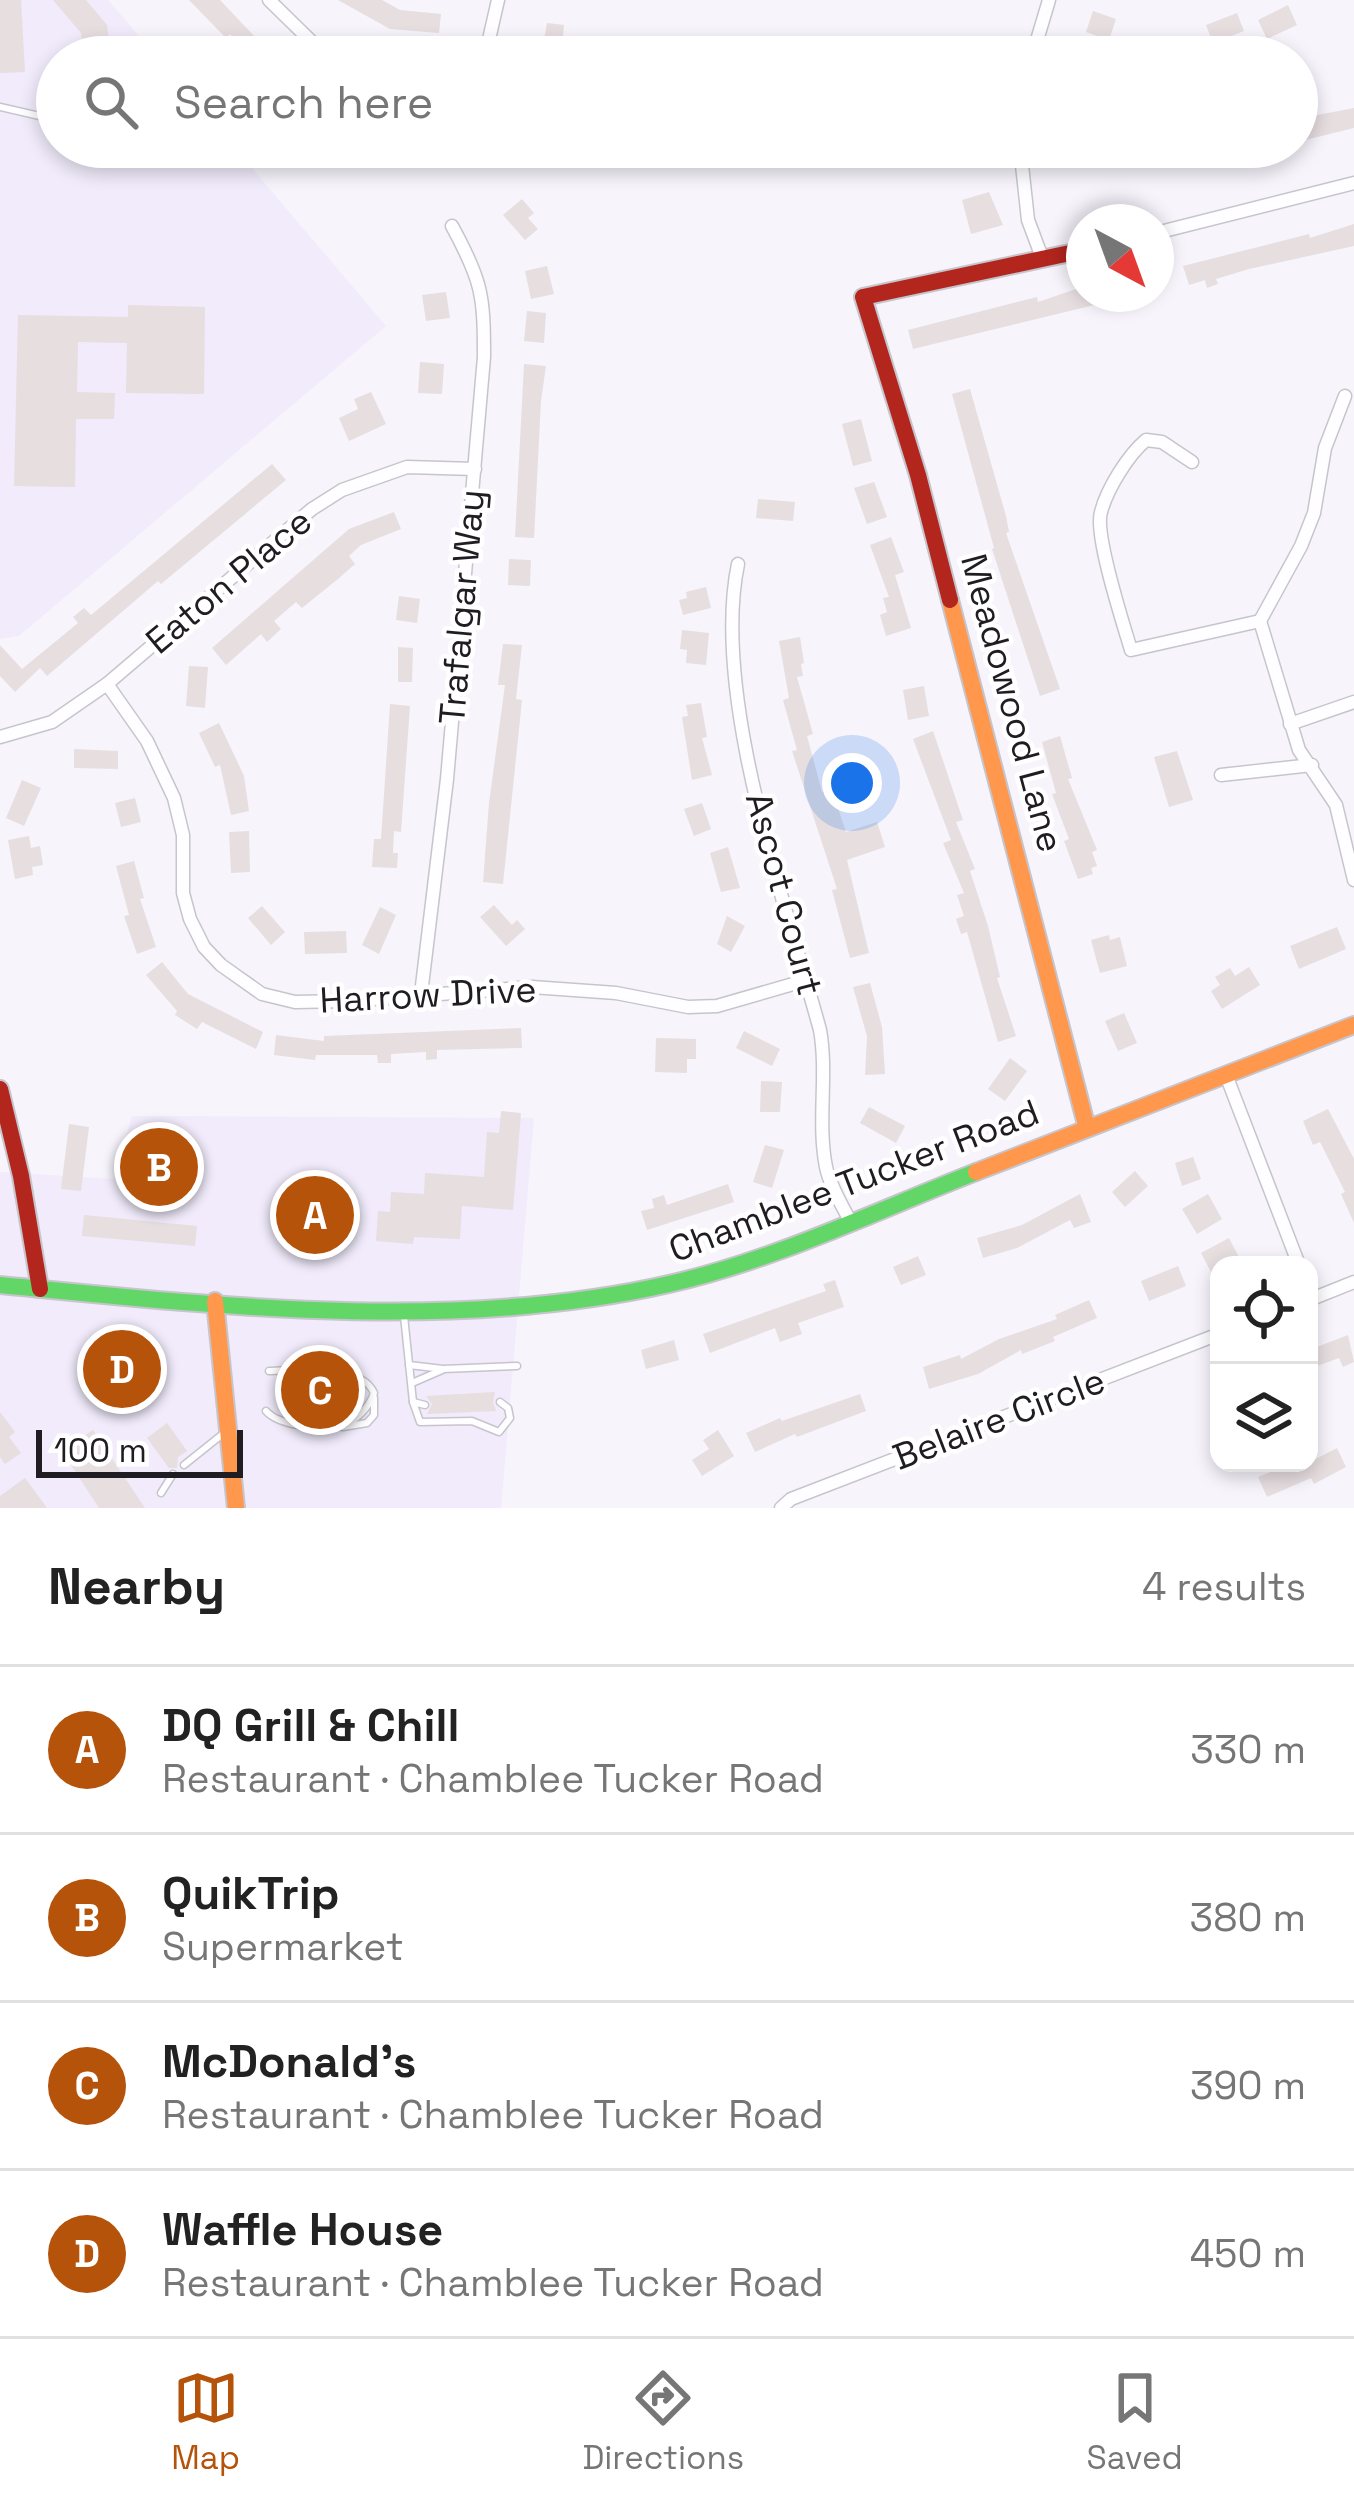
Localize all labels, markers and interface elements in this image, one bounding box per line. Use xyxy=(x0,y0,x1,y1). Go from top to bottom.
search box xyxy=(36,36,1318,168)
icon: search xyxy=(78,69,144,135)
text: Search here xyxy=(174,74,433,131)
north arrow xyxy=(1066,204,1174,312)
street label: Trafalgar Way xyxy=(429,488,495,726)
street label: Eaton Place xyxy=(137,498,321,664)
street label: Meadowood Lane xyxy=(950,549,1074,857)
your location xyxy=(822,753,882,813)
street label: Ascot Court xyxy=(735,788,833,1000)
street label: Harrow Drive xyxy=(318,966,538,1024)
street label: Chamblee Tucker Road xyxy=(662,1089,1046,1273)
pin: B xyxy=(120,1122,198,1212)
pin: A xyxy=(276,1170,354,1260)
map controls xyxy=(1210,1256,1318,1472)
button: locate xyxy=(1210,1256,1318,1364)
pin: D xyxy=(83,1324,161,1414)
pin: C xyxy=(281,1345,359,1435)
street label: Belaire Circle xyxy=(886,1357,1112,1481)
button: layers xyxy=(1210,1364,1318,1472)
scale bar xyxy=(36,1424,243,1477)
text: 100 m xyxy=(54,1430,147,1472)
text: Nearby xyxy=(48,1554,225,1619)
text: 4 results xyxy=(1142,1562,1306,1611)
text: DQ Grill & Chill xyxy=(162,1697,459,1754)
text: A xyxy=(75,1725,99,1774)
text: 330 m xyxy=(1190,1725,1306,1774)
text: Restaurant · Chamblee Tucker Road xyxy=(162,1754,824,1803)
text: QuikTrip xyxy=(162,1865,339,1922)
text: B xyxy=(74,1893,100,1942)
text: 380 m xyxy=(1190,1893,1306,1942)
text: Supermarket xyxy=(162,1922,404,1971)
text: McDonald's xyxy=(162,2033,416,2090)
text: C xyxy=(74,2061,100,2110)
text: 390 m xyxy=(1190,2061,1306,2110)
text: Restaurant · Chamblee Tucker Road xyxy=(162,2090,824,2139)
text: Waffle House xyxy=(162,2201,443,2258)
text: D xyxy=(74,2229,100,2278)
text: 450 m xyxy=(1190,2229,1306,2278)
text: Restaurant · Chamblee Tucker Road xyxy=(162,2258,824,2307)
tab: Map xyxy=(171,2365,240,2479)
tab: Directions xyxy=(582,2365,744,2479)
tab: Saved xyxy=(1087,2365,1183,2479)

